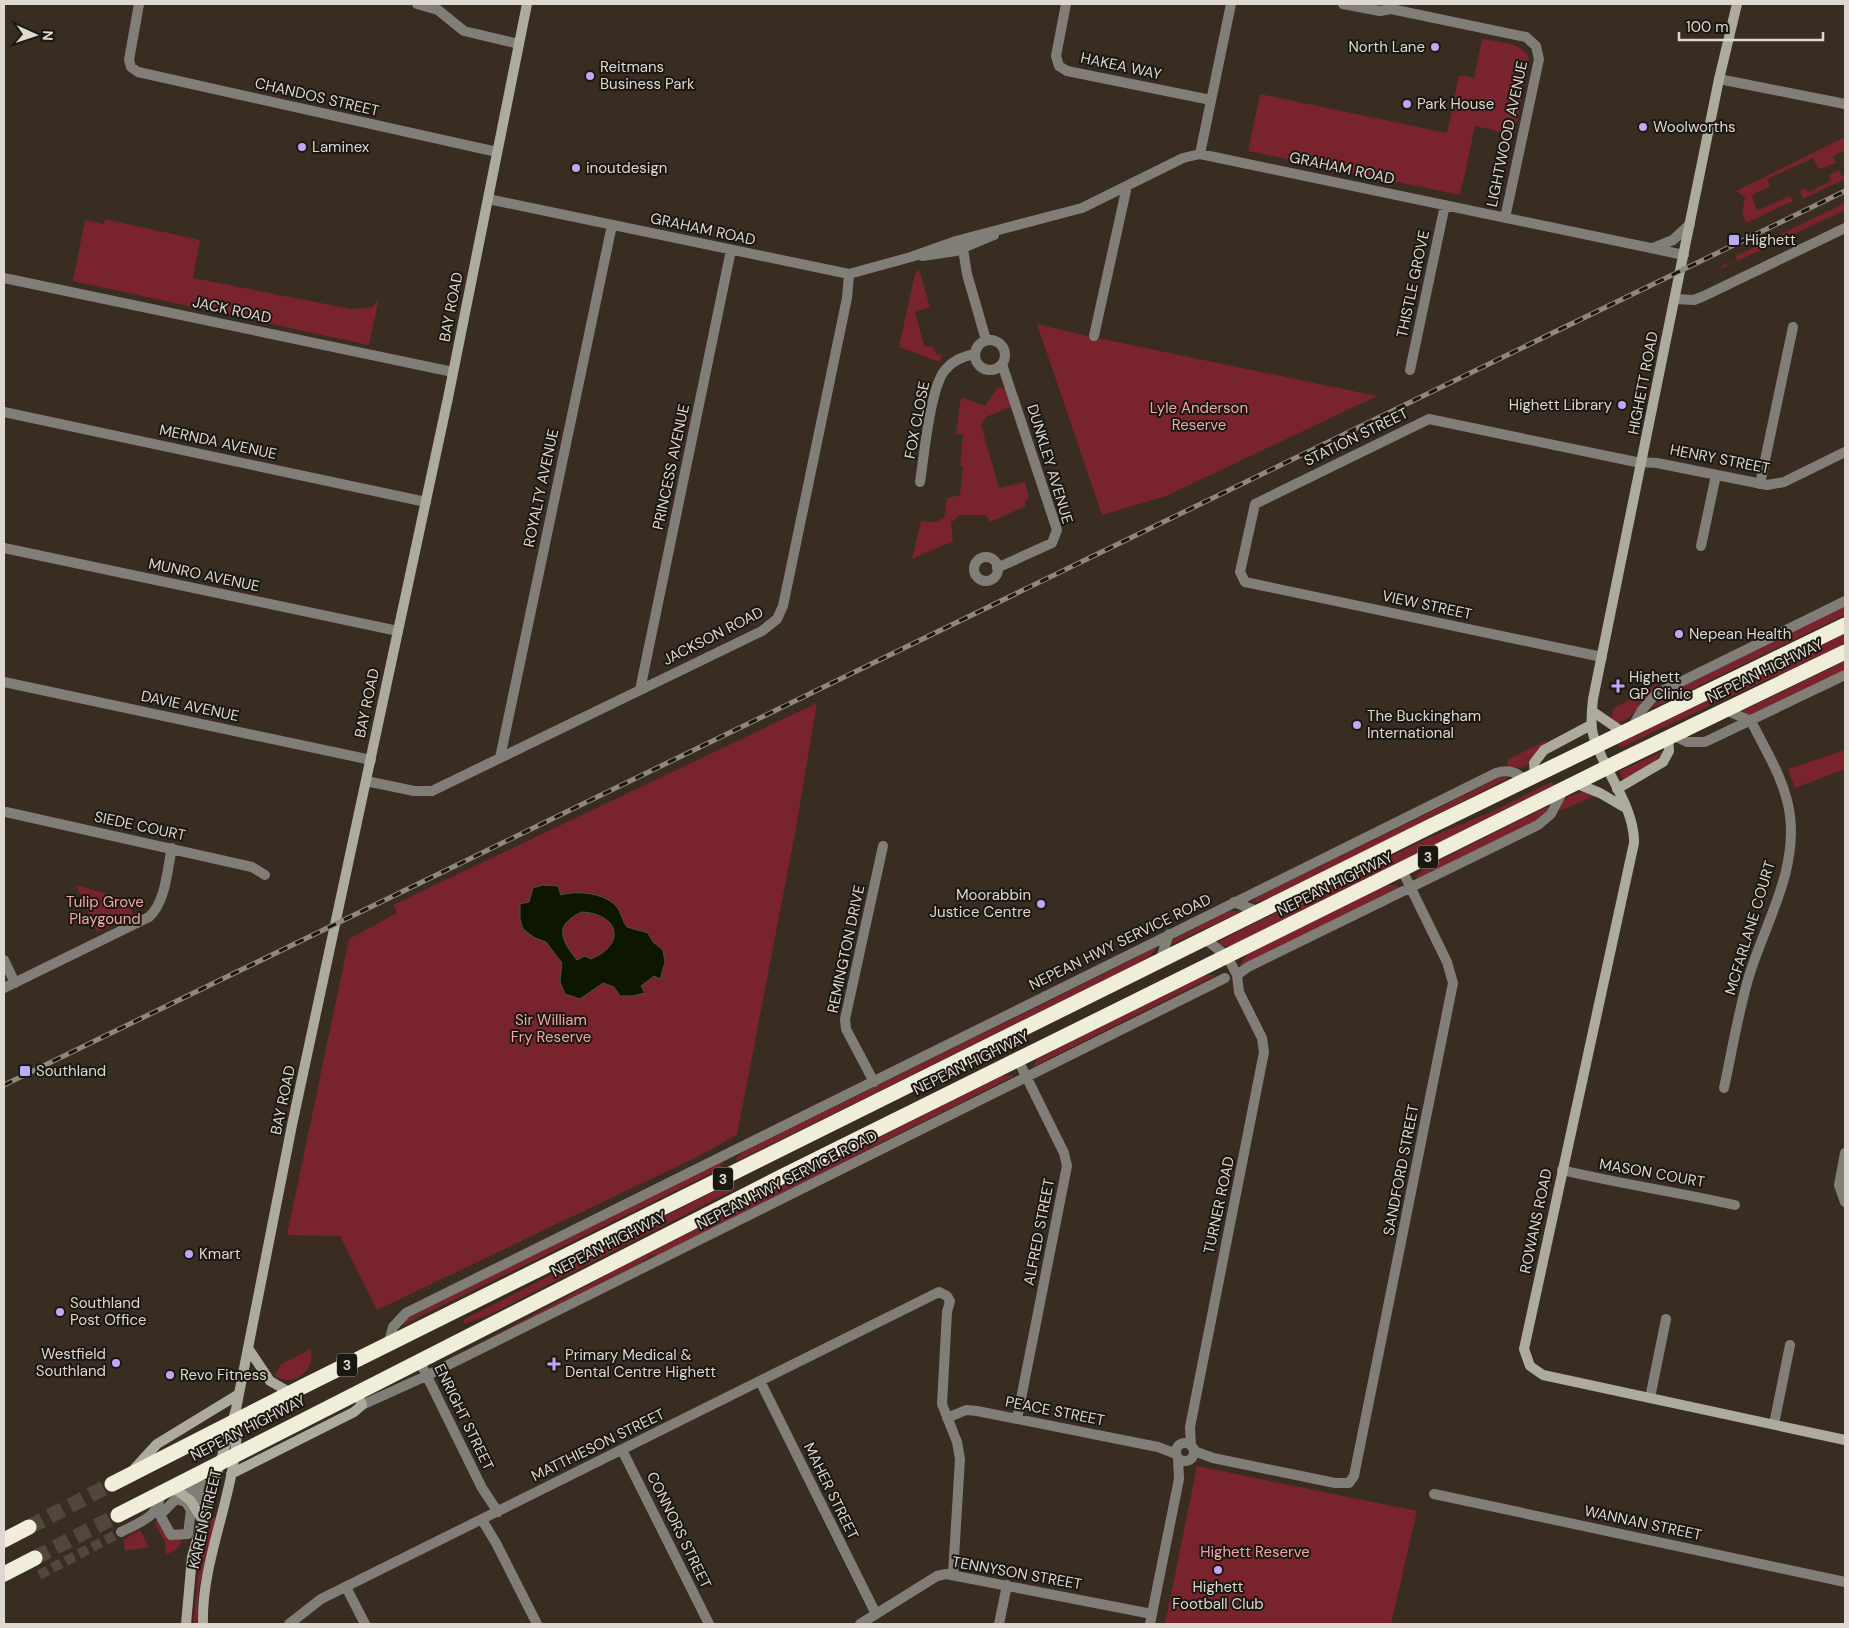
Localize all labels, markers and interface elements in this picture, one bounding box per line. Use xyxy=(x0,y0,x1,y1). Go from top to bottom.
north arrow xyxy=(10,10,60,60)
scale bar xyxy=(1679,10,1823,42)
text: 100 m xyxy=(1686,17,1729,37)
text: N xyxy=(39,30,57,41)
place label: North Lane xyxy=(1348,37,1425,57)
marker: North Lane xyxy=(1429,41,1441,53)
street label: HAKEA WAY xyxy=(1079,48,1164,84)
place label: Reitmans Business Park xyxy=(600,57,695,94)
street label: LIGHTWOOD AVENUE xyxy=(1482,59,1532,209)
marker: Reitmans Business Park xyxy=(584,70,596,82)
street label: CHANDOS STREET xyxy=(253,73,381,121)
place label: Park House xyxy=(1417,94,1494,114)
marker: Park House xyxy=(1401,98,1413,110)
place label: Woolworths xyxy=(1653,117,1736,137)
marker: Woolworths xyxy=(1637,121,1649,133)
place label: Laminex xyxy=(312,137,370,157)
marker: Laminex xyxy=(296,141,308,153)
street label: GRAHAM ROAD xyxy=(1288,147,1396,189)
place label: inoutdesign xyxy=(586,158,667,178)
marker: inoutdesign xyxy=(570,162,582,174)
street label: GRAHAM ROAD xyxy=(649,208,757,250)
street label: THISTLE GROVE xyxy=(1392,228,1434,340)
place label: Highett xyxy=(1745,230,1796,250)
marker: Highett xyxy=(1727,233,1741,247)
street label: BAY ROAD xyxy=(434,270,468,344)
street label: JACK ROAD xyxy=(191,292,273,328)
street label: HIGHETT ROAD xyxy=(1623,330,1663,436)
street label: FOX CLOSE xyxy=(900,380,934,460)
place label: Highett Library xyxy=(1509,395,1613,415)
park label: Lyle Anderson Reserve xyxy=(1150,398,1248,435)
marker: Highett Library xyxy=(1616,399,1628,411)
street label: PRINCESS AVENUE xyxy=(648,402,694,532)
street label: DUNKLEY AVENUE xyxy=(1022,402,1078,526)
street label: STATION STREET xyxy=(1301,403,1411,471)
street label: MERNDA AVENUE xyxy=(157,420,279,464)
street label: ROYALTY AVENUE xyxy=(519,427,563,549)
street label: HENRY STREET xyxy=(1668,440,1772,478)
street label: MUNRO AVENUE xyxy=(147,553,261,597)
street label: VIEW STREET xyxy=(1380,586,1474,624)
street label: JACKSON ROAD xyxy=(659,602,767,670)
place label: Nepean Health xyxy=(1689,624,1791,644)
marker: Nepean Health xyxy=(1673,628,1685,640)
street label: NEPEAN HIGHWAY xyxy=(1704,634,1827,708)
street label: BAY ROAD xyxy=(350,666,384,740)
place label: Highett GP Clinic xyxy=(1629,667,1692,704)
marker: Highett GP Clinic xyxy=(1611,679,1625,693)
street label: DAVIE AVENUE xyxy=(139,686,241,726)
place label: The Buckingham International xyxy=(1367,706,1481,743)
marker: The Buckingham International xyxy=(1351,719,1363,731)
street label: SIEDE COURT xyxy=(92,807,188,845)
road number: 3 xyxy=(1418,846,1438,869)
street label: NEPEAN HIGHWAY xyxy=(1274,847,1397,921)
street label: MCFARLANE COURT xyxy=(1720,858,1780,998)
street label: REMINGTON DRIVE xyxy=(823,883,869,1015)
place label: Moorabbin Justice Centre xyxy=(930,885,1031,922)
street label: NEPEAN HWY SERVICE ROAD xyxy=(1026,889,1214,995)
park label: Tulip Grove Playgound xyxy=(66,892,144,929)
marker: Moorabbin Justice Centre xyxy=(1035,898,1047,910)
park label: Sir William Fry Reserve xyxy=(511,1010,591,1047)
street label: NEPEAN HIGHWAY xyxy=(910,1026,1033,1100)
place label: Southland xyxy=(36,1061,106,1081)
street label: BAY ROAD xyxy=(266,1063,300,1137)
marker: Southland xyxy=(18,1064,32,1078)
street label: SANDFORD STREET xyxy=(1378,1103,1424,1237)
street label: NEPEAN HWY SERVICE ROAD xyxy=(693,1126,881,1234)
street label: MASON COURT xyxy=(1598,1154,1706,1192)
street label: TURNER ROAD xyxy=(1199,1155,1239,1255)
street label: ROWANS ROAD xyxy=(1515,1167,1557,1275)
road number: 3 xyxy=(713,1168,733,1190)
street label: ALFRED STREET xyxy=(1019,1177,1059,1287)
street label: NEPEAN HIGHWAY xyxy=(548,1206,670,1282)
place label: Kmart xyxy=(199,1244,241,1264)
marker: Kmart xyxy=(183,1248,195,1260)
place label: Southland Post Office xyxy=(70,1293,147,1330)
marker: Southland Post Office xyxy=(54,1306,66,1318)
place label: Westfield Southland xyxy=(36,1344,106,1381)
place label: Primary Medical & Dental Centre Highett xyxy=(565,1345,716,1382)
road number: 3 xyxy=(337,1354,357,1376)
marker: Westfield Southland xyxy=(110,1357,122,1369)
marker: Primary Medical & Dental Centre Highett xyxy=(547,1357,561,1371)
street label: ENRIGHT STREET xyxy=(430,1360,498,1474)
place label: Revo Fitness xyxy=(180,1365,267,1385)
marker: Revo Fitness xyxy=(164,1369,176,1381)
street label: NEPEAN HIGHWAY xyxy=(187,1390,309,1466)
street label: PEACE STREET xyxy=(1004,1392,1106,1430)
street label: MATTHIESON STREET xyxy=(528,1404,668,1486)
street label: MAHER STREET xyxy=(799,1439,863,1543)
street label: KAREN STREET xyxy=(184,1467,226,1571)
street label: CONNORS STREET xyxy=(642,1468,716,1592)
street label: WANNAN STREET xyxy=(1582,1501,1704,1545)
park label: Highett Reserve xyxy=(1200,1542,1310,1562)
street label: TENNYSON STREET xyxy=(950,1552,1084,1594)
marker: Highett Football Club xyxy=(1212,1564,1224,1576)
place label: Highett Football Club xyxy=(1172,1577,1264,1614)

